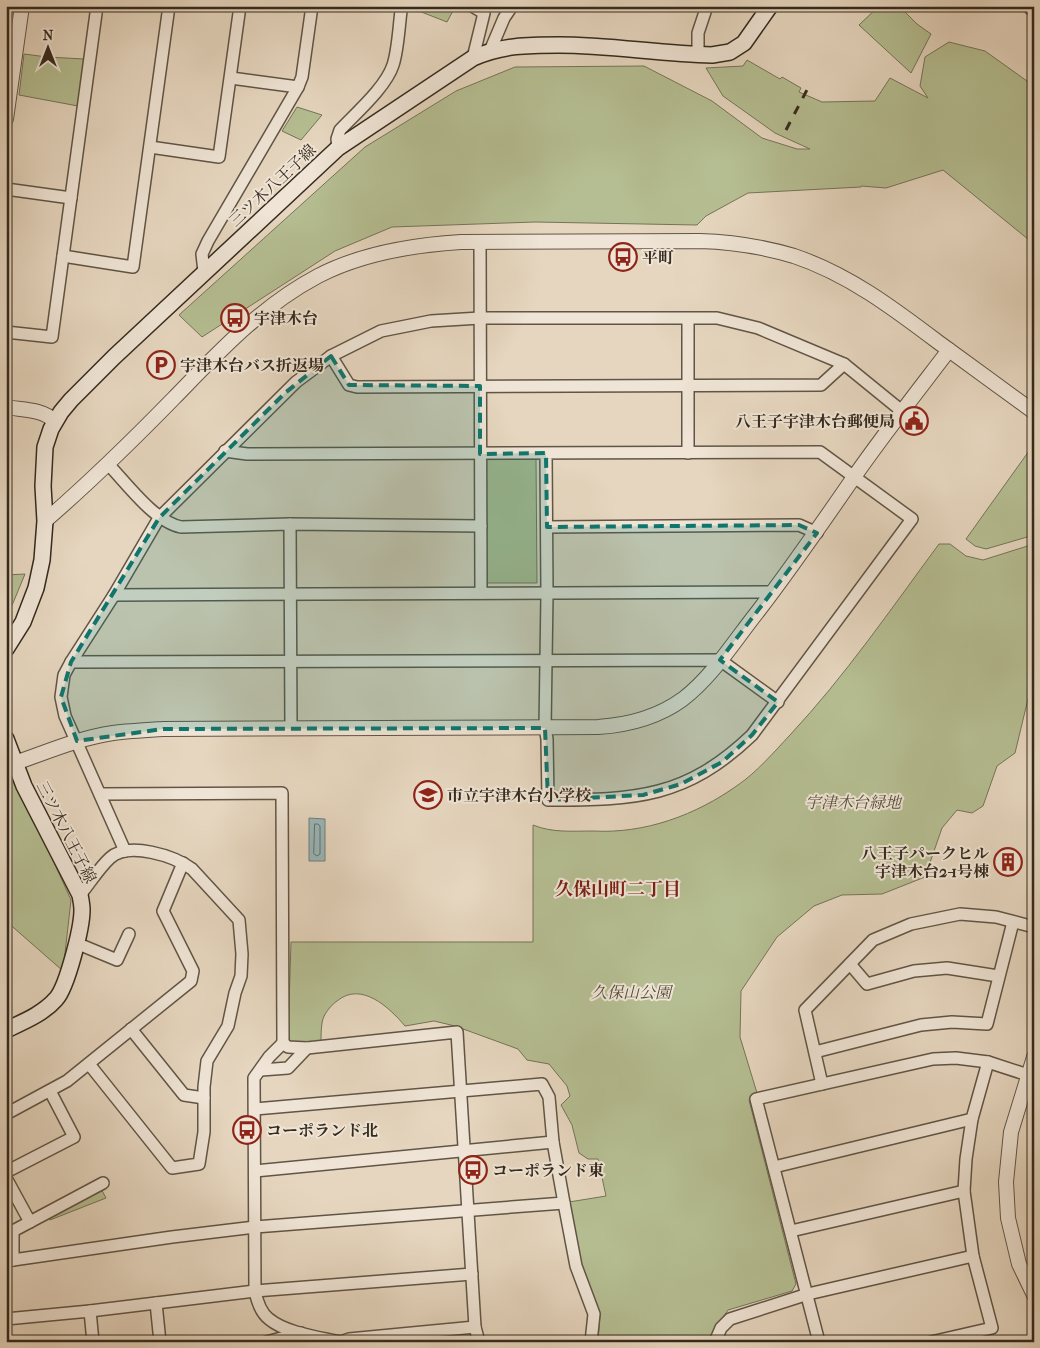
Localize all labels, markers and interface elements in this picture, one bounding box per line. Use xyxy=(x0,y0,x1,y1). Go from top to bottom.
north arrow xyxy=(22,22,72,72)
text: N xyxy=(43,27,54,44)
street label: 三ツ木八王子線 xyxy=(225,140,320,231)
bus stop icon: 平町 xyxy=(608,242,638,272)
place label: 平町 xyxy=(642,248,674,267)
bus stop icon: 宇津木台 xyxy=(220,303,250,333)
place label: 宇津木台 xyxy=(254,309,318,328)
parking icon: 宇津木台バス折返場 xyxy=(146,350,176,380)
place label: 宇津木台バス折返場 xyxy=(180,356,324,375)
public building icon: 八王子宇津木台郵便局 xyxy=(899,406,929,436)
place label: 八王子宇津木台郵便局 xyxy=(735,412,895,431)
street label: 三ツ木八王子線 xyxy=(33,778,100,886)
school or university icon: 市立宇津木台小学校 xyxy=(413,780,443,810)
place label: 市立宇津木台小学校 xyxy=(447,786,592,805)
park label: 宇津木台緑地 xyxy=(805,793,903,812)
place label: 八王子パークヒル 宇津木台2-1号棟 xyxy=(861,844,989,881)
building icon: 八王子パークヒル 宇津木台2-1号棟 xyxy=(993,847,1023,877)
district label: 久保山町二丁目 xyxy=(555,879,681,900)
park label: 久保山公園 xyxy=(591,983,674,1002)
bus stop icon: コーポランド北 xyxy=(232,1115,262,1145)
place label: コーポランド北 xyxy=(266,1121,378,1140)
bus stop icon: コーポランド東 xyxy=(458,1155,488,1185)
place label: コーポランド東 xyxy=(492,1161,604,1180)

